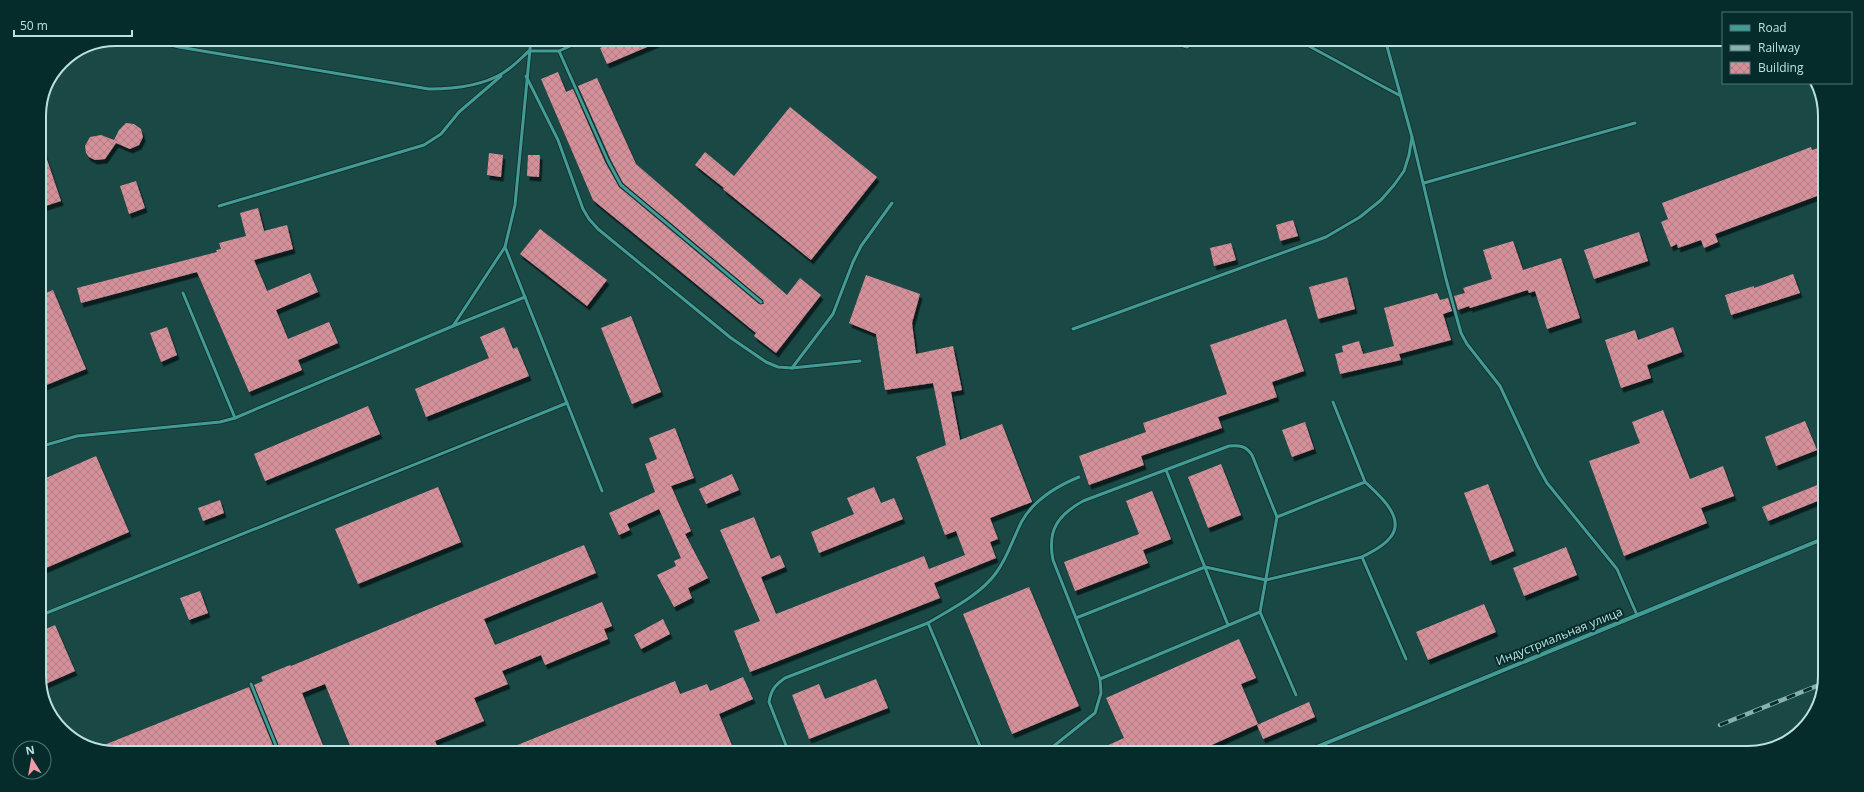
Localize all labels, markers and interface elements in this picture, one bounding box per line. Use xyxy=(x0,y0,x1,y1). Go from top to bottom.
scale bar xyxy=(14,12,132,38)
legend xyxy=(1722,12,1852,84)
text: 50 m xyxy=(20,17,48,34)
text: Road xyxy=(1758,19,1787,36)
text: Railway xyxy=(1758,39,1801,56)
text: Building xyxy=(1758,59,1804,76)
street label: Индустриальная улица xyxy=(1493,603,1625,669)
north arrow xyxy=(12,740,52,780)
text: N xyxy=(24,741,36,758)

